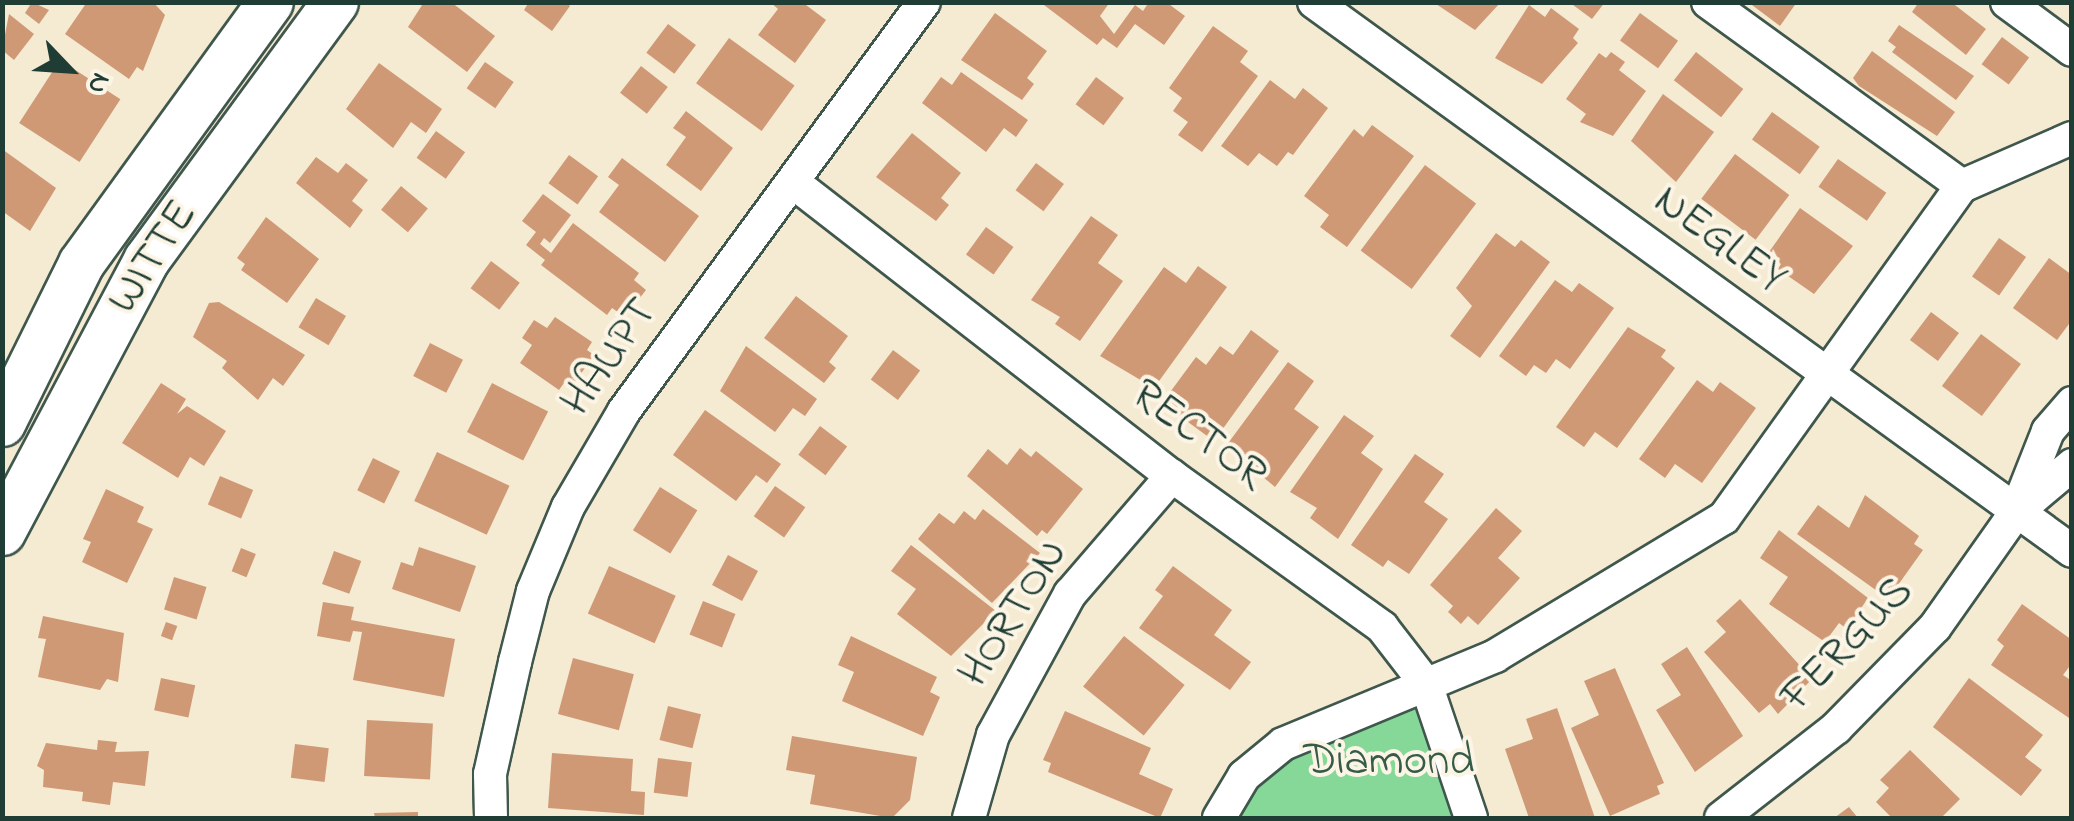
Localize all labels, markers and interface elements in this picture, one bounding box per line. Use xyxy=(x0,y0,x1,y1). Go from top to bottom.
north arrow xyxy=(20,20,120,120)
text: N xyxy=(75,66,120,100)
street label: NEGLEY xyxy=(1642,175,1796,307)
street label: WITTE xyxy=(98,191,210,325)
street label: HAUPT xyxy=(551,289,671,427)
street label: RECTOR xyxy=(1120,369,1276,503)
street label: HORTON xyxy=(949,530,1081,698)
street label: FERGUS xyxy=(1770,566,1926,724)
park label: Diamond xyxy=(1303,736,1475,790)

